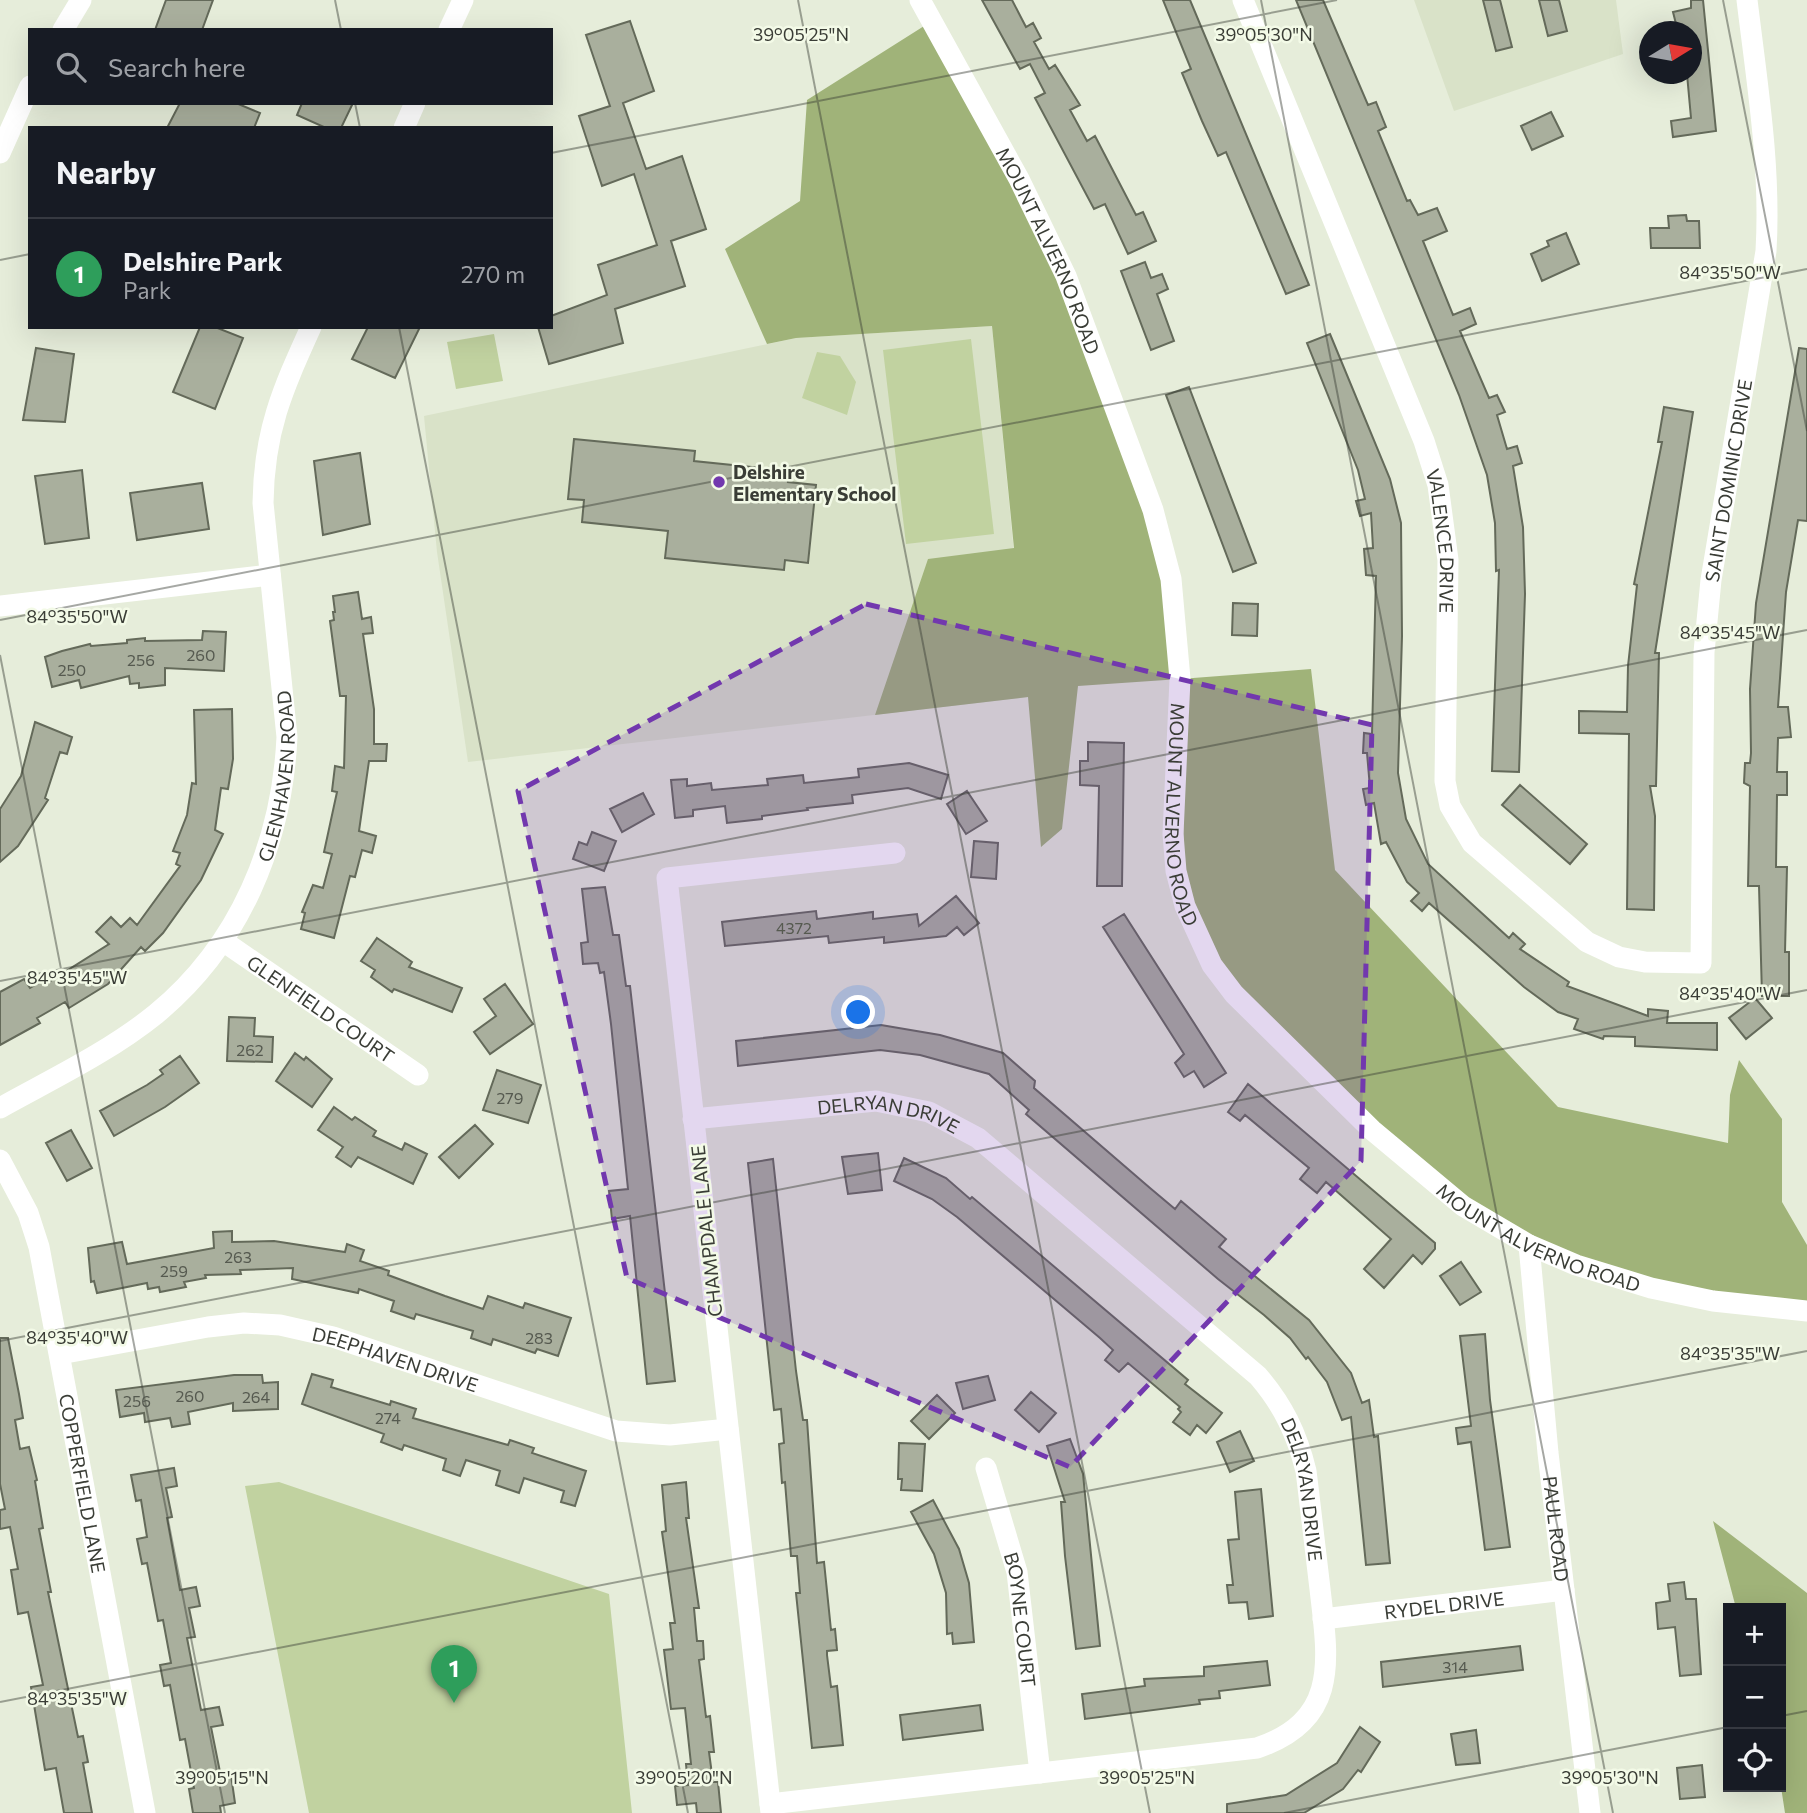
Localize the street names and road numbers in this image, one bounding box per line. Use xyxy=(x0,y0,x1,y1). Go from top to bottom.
street label: MOUNT ALVERNO ROAD xyxy=(992,143,1105,357)
street label: SAINT DOMINIC DRIVE xyxy=(1699,377,1756,583)
street label: VALENCE DRIVE xyxy=(1422,466,1460,613)
street label: GLENHAVEN ROAD xyxy=(252,689,299,865)
street label: MOUNT ALVERNO ROAD xyxy=(1161,702,1204,929)
street label: GLENFIELD COURT xyxy=(243,950,399,1067)
street label: DELRYAN DRIVE xyxy=(816,1089,964,1138)
street label: CHAMPDALE LANE xyxy=(686,1144,726,1318)
street label: MOUNT ALVERNO ROAD xyxy=(1432,1178,1643,1296)
street label: DEEPHAVEN DRIVE xyxy=(310,1321,481,1396)
street label: COPPERFIELD LANE xyxy=(55,1392,111,1575)
street label: DELRYAN DRIVE xyxy=(1277,1414,1328,1562)
street label: PAUL ROAD xyxy=(1539,1474,1574,1583)
street label: BOYNE COURT xyxy=(1000,1549,1042,1688)
street label: RYDEL DRIVE xyxy=(1383,1586,1505,1623)

